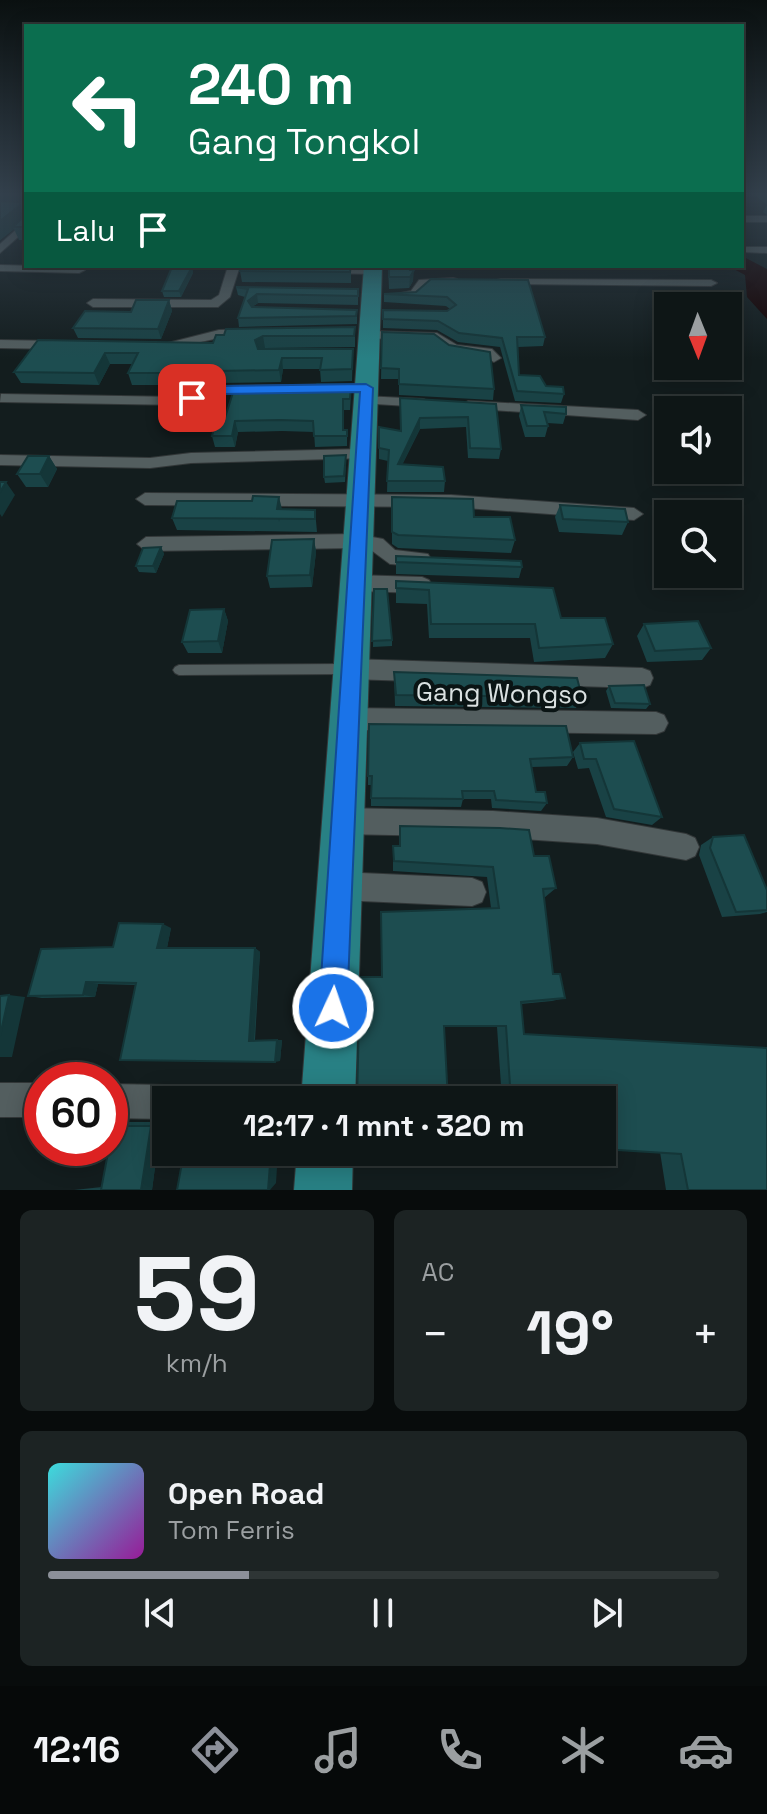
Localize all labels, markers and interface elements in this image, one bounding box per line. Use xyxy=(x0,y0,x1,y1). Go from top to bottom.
text: 240 m xyxy=(188,49,354,120)
icon: left xyxy=(56,56,160,160)
text: Gang Tongkol xyxy=(188,119,420,165)
icon: arrive xyxy=(131,208,175,252)
text: Lalu xyxy=(56,211,115,250)
north arrow xyxy=(654,292,742,380)
map controls xyxy=(654,292,742,588)
pin xyxy=(158,364,226,432)
icon: arrive xyxy=(170,376,214,420)
button: sound xyxy=(654,396,742,484)
button: search xyxy=(654,500,742,588)
street label: Gang Wongso xyxy=(416,675,588,711)
position arrow xyxy=(291,966,375,1050)
speed limit sign: 60 xyxy=(24,1062,128,1166)
text: 12:17 · 1 mnt · 320 m xyxy=(243,1106,525,1145)
text: 59 xyxy=(133,1228,260,1360)
text: AC xyxy=(422,1255,454,1289)
text: 19° xyxy=(526,1295,614,1372)
text: − xyxy=(422,1306,449,1362)
text: + xyxy=(692,1306,719,1362)
text: km/h xyxy=(166,1346,228,1380)
text: Open Road xyxy=(168,1474,324,1513)
text: Tom Ferris xyxy=(168,1513,295,1547)
icon: previous xyxy=(138,1591,182,1635)
icon: pause xyxy=(361,1591,405,1635)
icon: next xyxy=(585,1591,629,1635)
icon: directions xyxy=(187,1722,243,1778)
icon: music xyxy=(310,1722,366,1778)
icon: phone xyxy=(432,1722,488,1778)
icon: climate xyxy=(555,1722,611,1778)
icon: car xyxy=(678,1722,734,1778)
text: 12:16 xyxy=(33,1727,120,1773)

